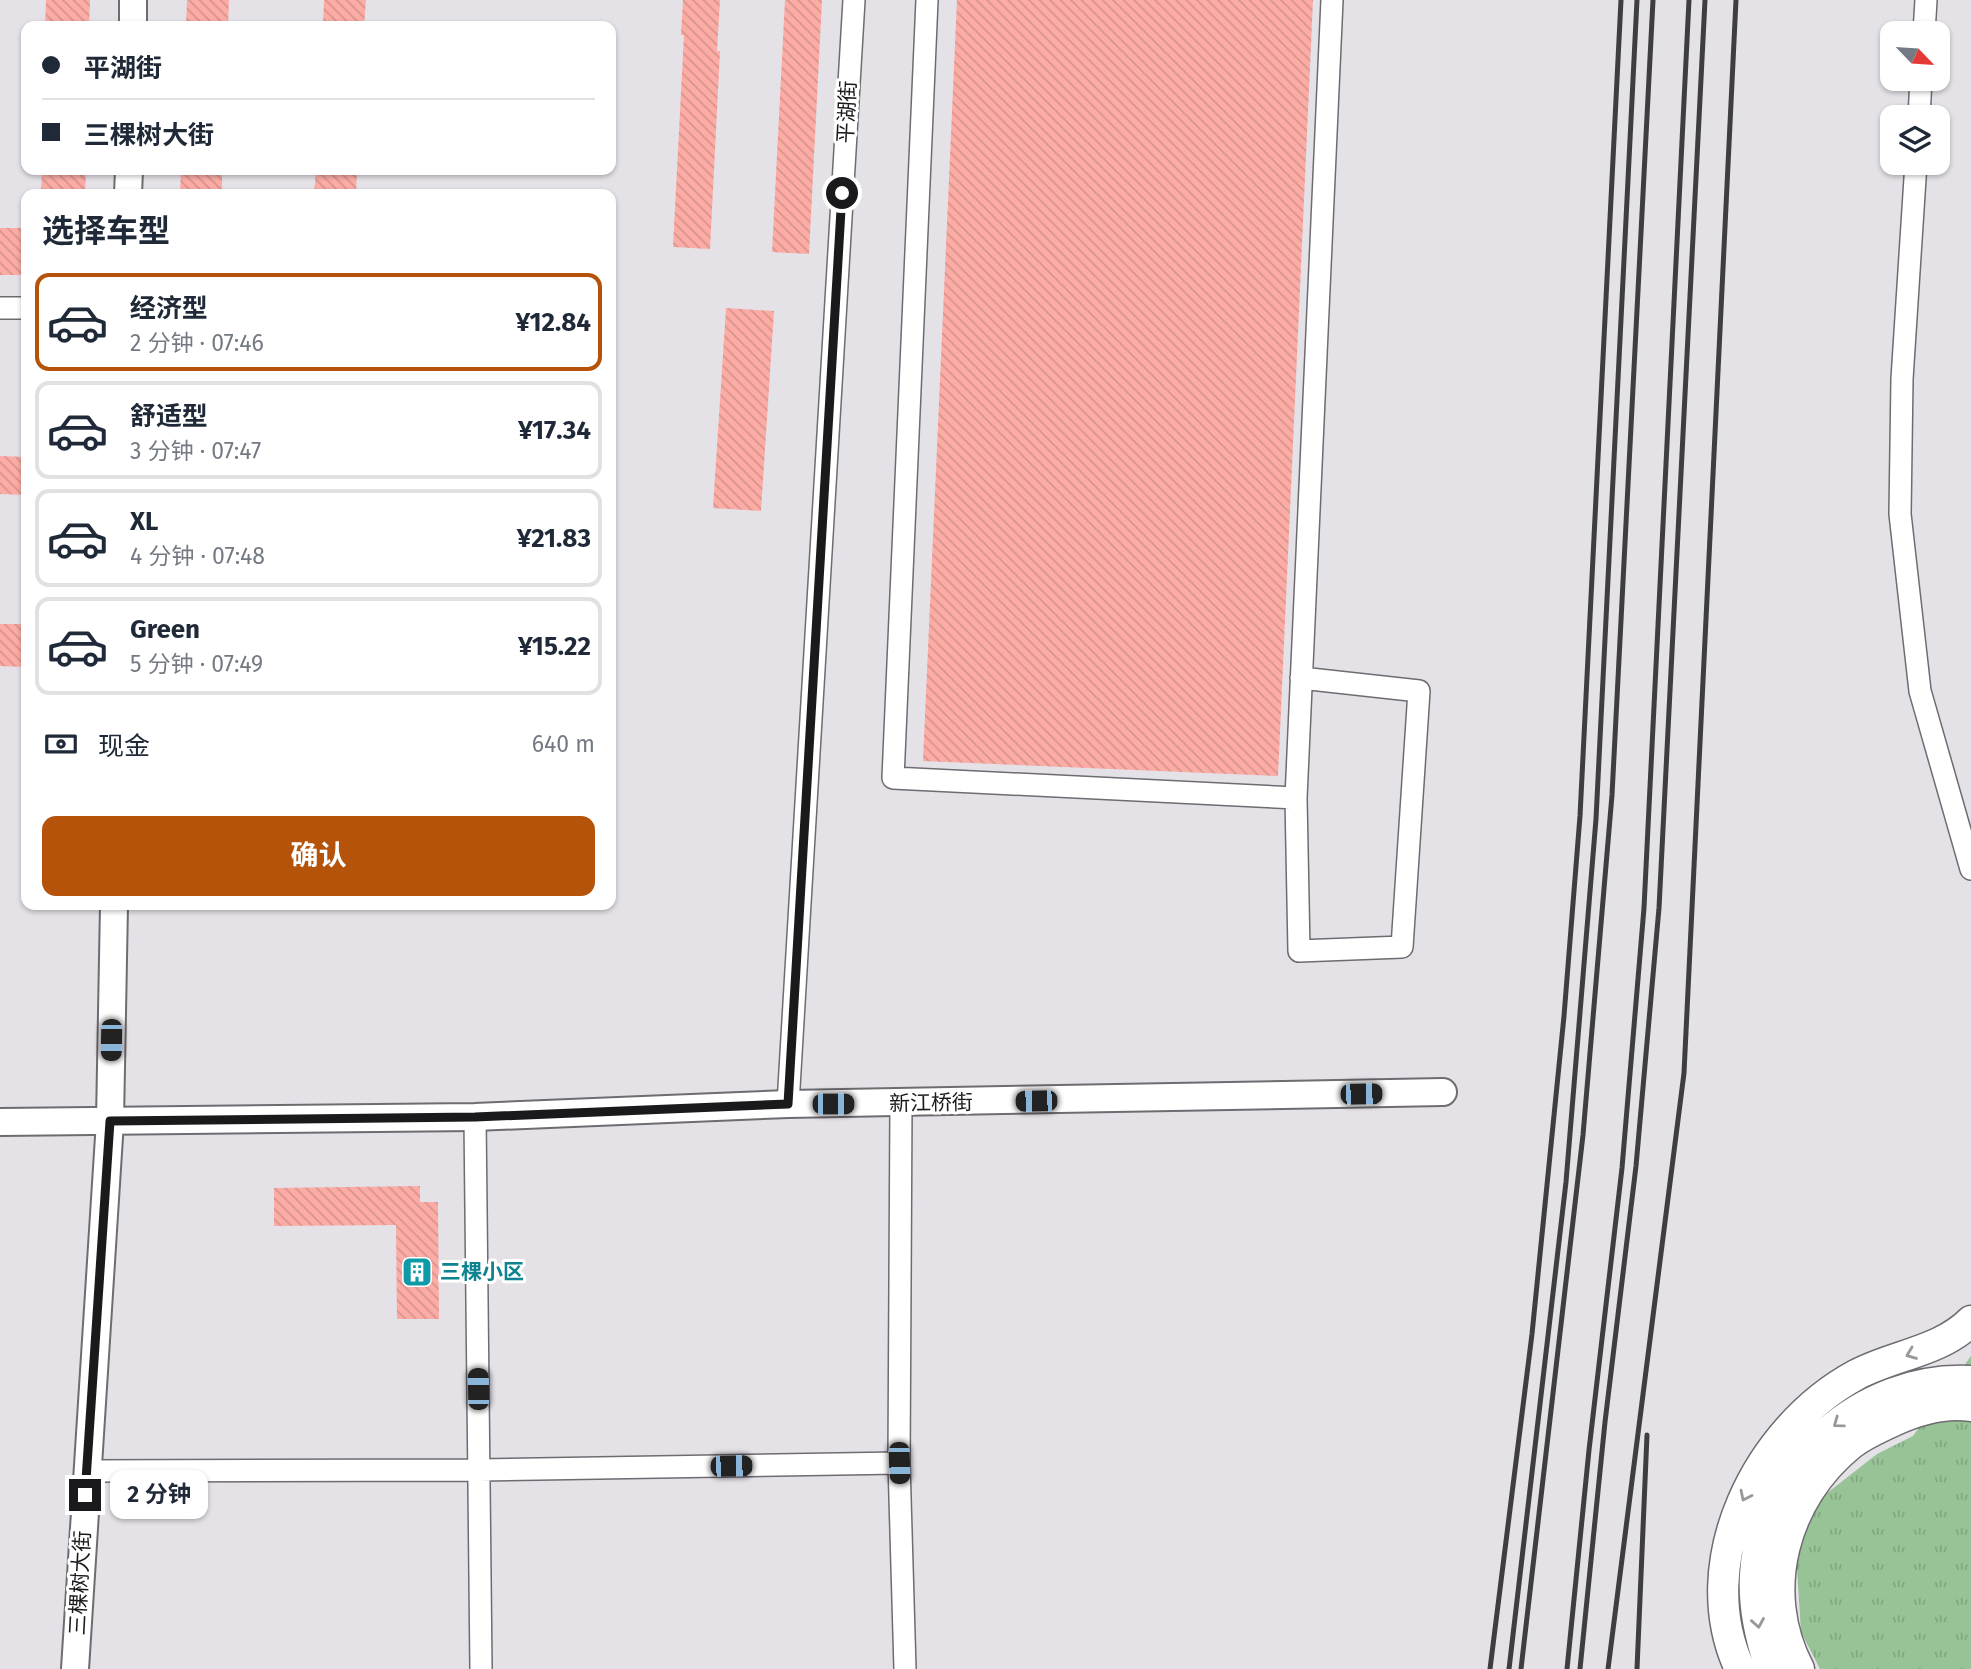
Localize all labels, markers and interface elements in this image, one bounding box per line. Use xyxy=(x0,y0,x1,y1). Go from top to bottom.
north arrow xyxy=(1880,21,1950,91)
map controls xyxy=(1880,21,1950,175)
text: 平湖街 xyxy=(84,53,162,84)
street label: 平湖街 xyxy=(832,80,862,144)
button: layers xyxy=(1880,105,1950,175)
text: 三棵树大街 xyxy=(84,120,214,151)
route start xyxy=(826,177,858,209)
text: 选择车型 xyxy=(42,212,170,250)
icon: car xyxy=(46,291,109,354)
text: 经济型 xyxy=(130,293,208,324)
text: ¥12.84 xyxy=(515,307,591,338)
text: 2 分钟 · 07:46 xyxy=(130,329,264,357)
icon: car xyxy=(46,399,109,462)
text: 舒适型 xyxy=(130,401,208,432)
text: ¥17.34 xyxy=(518,415,591,446)
text: 3 分钟 · 07:47 xyxy=(130,437,261,465)
text: XL xyxy=(130,506,158,537)
icon: car xyxy=(46,507,109,570)
text: ¥21.83 xyxy=(517,523,591,554)
text: 4 分钟 · 07:48 xyxy=(130,542,265,570)
text: Green xyxy=(130,614,200,645)
icon: car xyxy=(46,615,109,678)
text: ¥15.22 xyxy=(518,631,591,662)
text: 5 分钟 · 07:49 xyxy=(130,650,263,678)
icon: cash xyxy=(42,725,80,763)
text: 640 m xyxy=(532,730,595,758)
text: 现金 xyxy=(98,731,150,762)
button: 确认 xyxy=(42,816,595,896)
car xyxy=(101,1019,122,1061)
car xyxy=(1340,1083,1383,1105)
street label: 新江桥街 xyxy=(889,1089,973,1117)
car xyxy=(1015,1090,1058,1112)
car xyxy=(813,1094,855,1115)
building icon: 三棵小区 xyxy=(400,1255,434,1289)
place label: 三棵小区 xyxy=(440,1259,524,1285)
one-way arrow xyxy=(1906,1345,1918,1359)
car xyxy=(468,1368,489,1410)
one-way arrow xyxy=(1833,1415,1846,1427)
car xyxy=(888,1442,911,1484)
car xyxy=(710,1455,753,1477)
callout: 2 分钟 xyxy=(110,1470,208,1520)
route end xyxy=(69,1479,101,1511)
text: 2 分钟 xyxy=(127,1480,191,1508)
one-way arrow xyxy=(1739,1489,1753,1501)
street label: 三棵树大街 xyxy=(64,1530,96,1636)
one-way arrow xyxy=(1750,1617,1765,1629)

